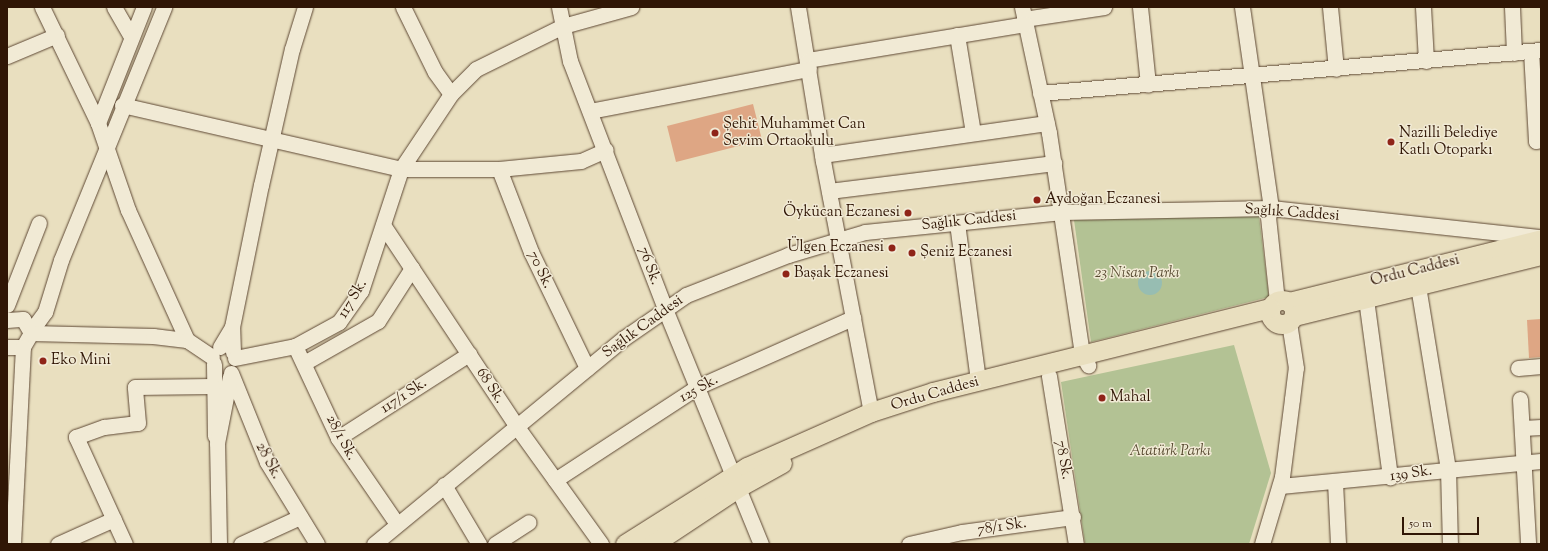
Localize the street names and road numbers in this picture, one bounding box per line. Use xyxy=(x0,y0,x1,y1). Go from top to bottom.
street label: Sağlık Caddesi xyxy=(1244,201,1340,225)
street label: Sağlık Caddesi xyxy=(921,207,1017,235)
street label: 76 Sk. xyxy=(634,245,664,287)
street label: 70 Sk. xyxy=(524,248,556,292)
street label: Ordu Caddesi xyxy=(1369,251,1461,291)
street label: 117 Sk. xyxy=(334,276,372,322)
street label: Sağlık Caddesi xyxy=(599,292,687,362)
street label: 68 Sk. xyxy=(472,365,508,407)
street label: 125 Sk. xyxy=(677,371,721,407)
street label: Ordu Caddesi xyxy=(889,373,981,415)
street label: 117/1 Sk. xyxy=(377,374,431,418)
street label: 28/1 Sk. xyxy=(322,412,360,464)
street label: 78 Sk. xyxy=(1051,439,1075,481)
street label: 28 Sk. xyxy=(251,440,285,482)
street label: 139 Sk. xyxy=(1389,462,1433,486)
street label: 78/1 Sk. xyxy=(976,515,1028,539)

